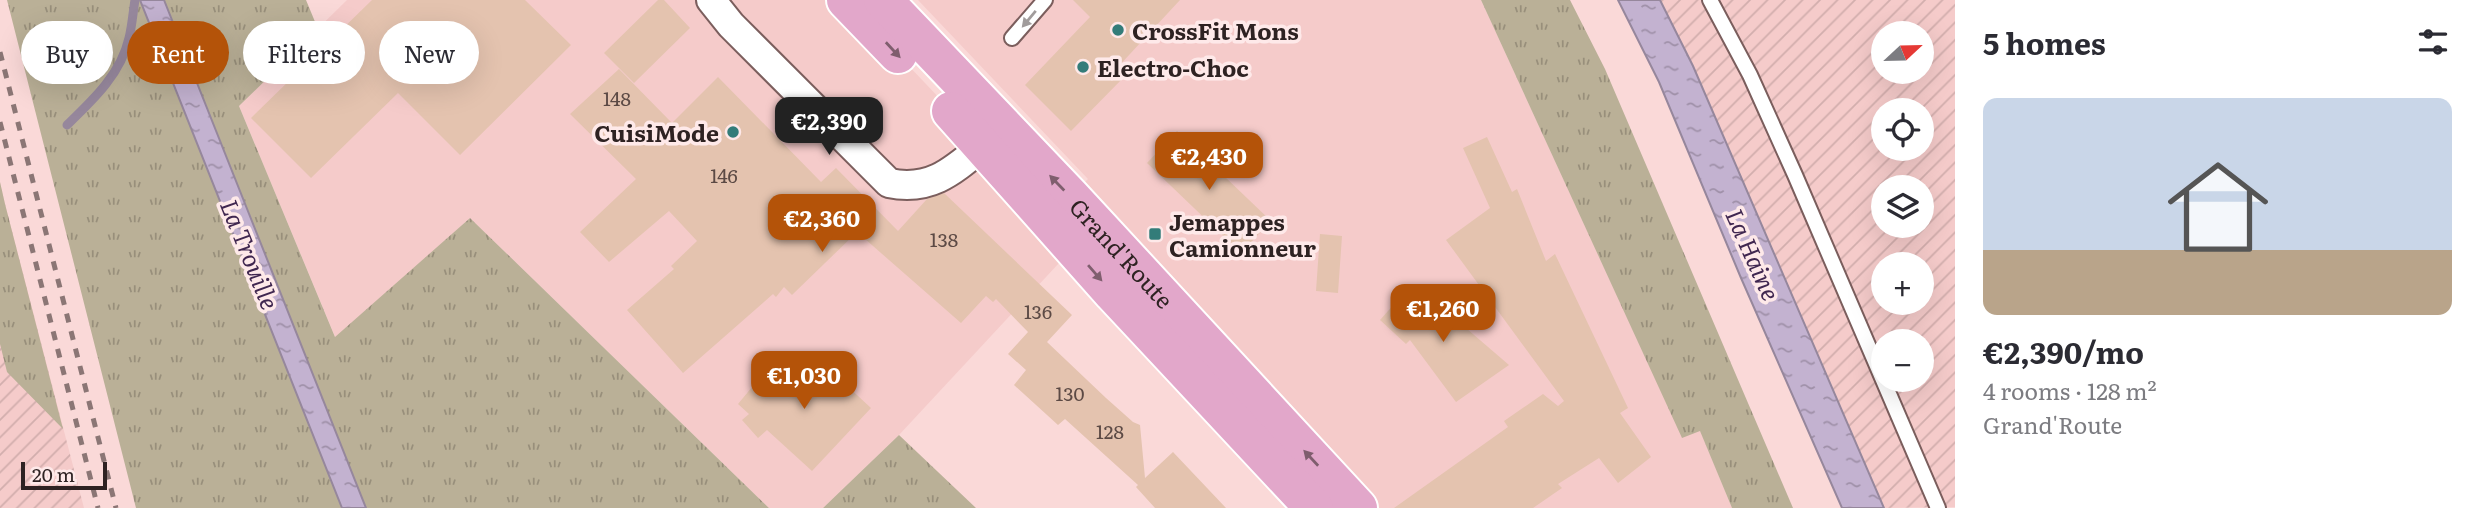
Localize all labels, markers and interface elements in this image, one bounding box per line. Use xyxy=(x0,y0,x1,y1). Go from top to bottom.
one-way arrow xyxy=(1022,11,1037,28)
place label: CrossFit Mons xyxy=(1132,13,1299,47)
text: 5 homes xyxy=(1983,20,2106,64)
chip: Buy xyxy=(21,21,113,84)
chip: Rent xyxy=(127,21,229,84)
chip: Filters xyxy=(243,21,365,84)
chip: New xyxy=(379,21,479,84)
north arrow xyxy=(1871,21,1934,84)
map controls xyxy=(1871,21,1934,392)
marker: CrossFit Mons xyxy=(1110,22,1126,38)
icon: filters xyxy=(2414,23,2452,61)
one-way arrow xyxy=(885,41,902,58)
place label: Electro-Choc xyxy=(1097,50,1249,84)
marker: Electro-Choc xyxy=(1075,59,1091,75)
house number: 148 xyxy=(603,84,631,112)
pin: €2,390 xyxy=(772,97,886,157)
button: locate xyxy=(1871,98,1934,161)
text: €2,390 xyxy=(791,103,867,137)
place label: CuisiMode xyxy=(594,115,719,149)
marker: CuisiMode xyxy=(725,124,741,140)
pin: €2,430 xyxy=(1152,132,1266,192)
text: €2,430 xyxy=(1171,138,1247,172)
icon: home xyxy=(2155,144,2281,270)
house number: 146 xyxy=(710,161,738,189)
one-way arrow xyxy=(1050,175,1066,192)
button: layers xyxy=(1871,175,1934,238)
street label: Grand'Route xyxy=(1063,190,1182,315)
water label: La Trouille xyxy=(213,194,289,314)
pin: €2,360 xyxy=(765,194,879,254)
text: €2,360 xyxy=(784,200,860,234)
water label: La Haine xyxy=(1718,203,1790,305)
place label: Jemappes Camionneur xyxy=(1169,204,1317,264)
house number: 138 xyxy=(930,225,958,253)
marker: Jemappes Camionneur xyxy=(1147,226,1163,242)
button: + xyxy=(1871,252,1934,315)
one-way arrow xyxy=(1087,264,1102,281)
pin: €1,260 xyxy=(1386,284,1500,344)
text: €1,260 xyxy=(1407,290,1479,324)
house number: 136 xyxy=(1024,297,1052,325)
button: − xyxy=(1871,329,1934,392)
text: €2,390/mo xyxy=(1983,329,2144,373)
pin: €1,030 xyxy=(747,352,861,411)
text: €1,030 xyxy=(767,357,841,391)
text: 4 rooms · 128 m² xyxy=(1983,373,2157,407)
house number: 130 xyxy=(1055,379,1085,407)
text: Grand'Route xyxy=(1983,407,2122,441)
house number: 128 xyxy=(1096,417,1124,445)
one-way arrow xyxy=(1303,449,1319,467)
scale bar xyxy=(21,459,107,491)
text: 20 m xyxy=(32,460,75,488)

